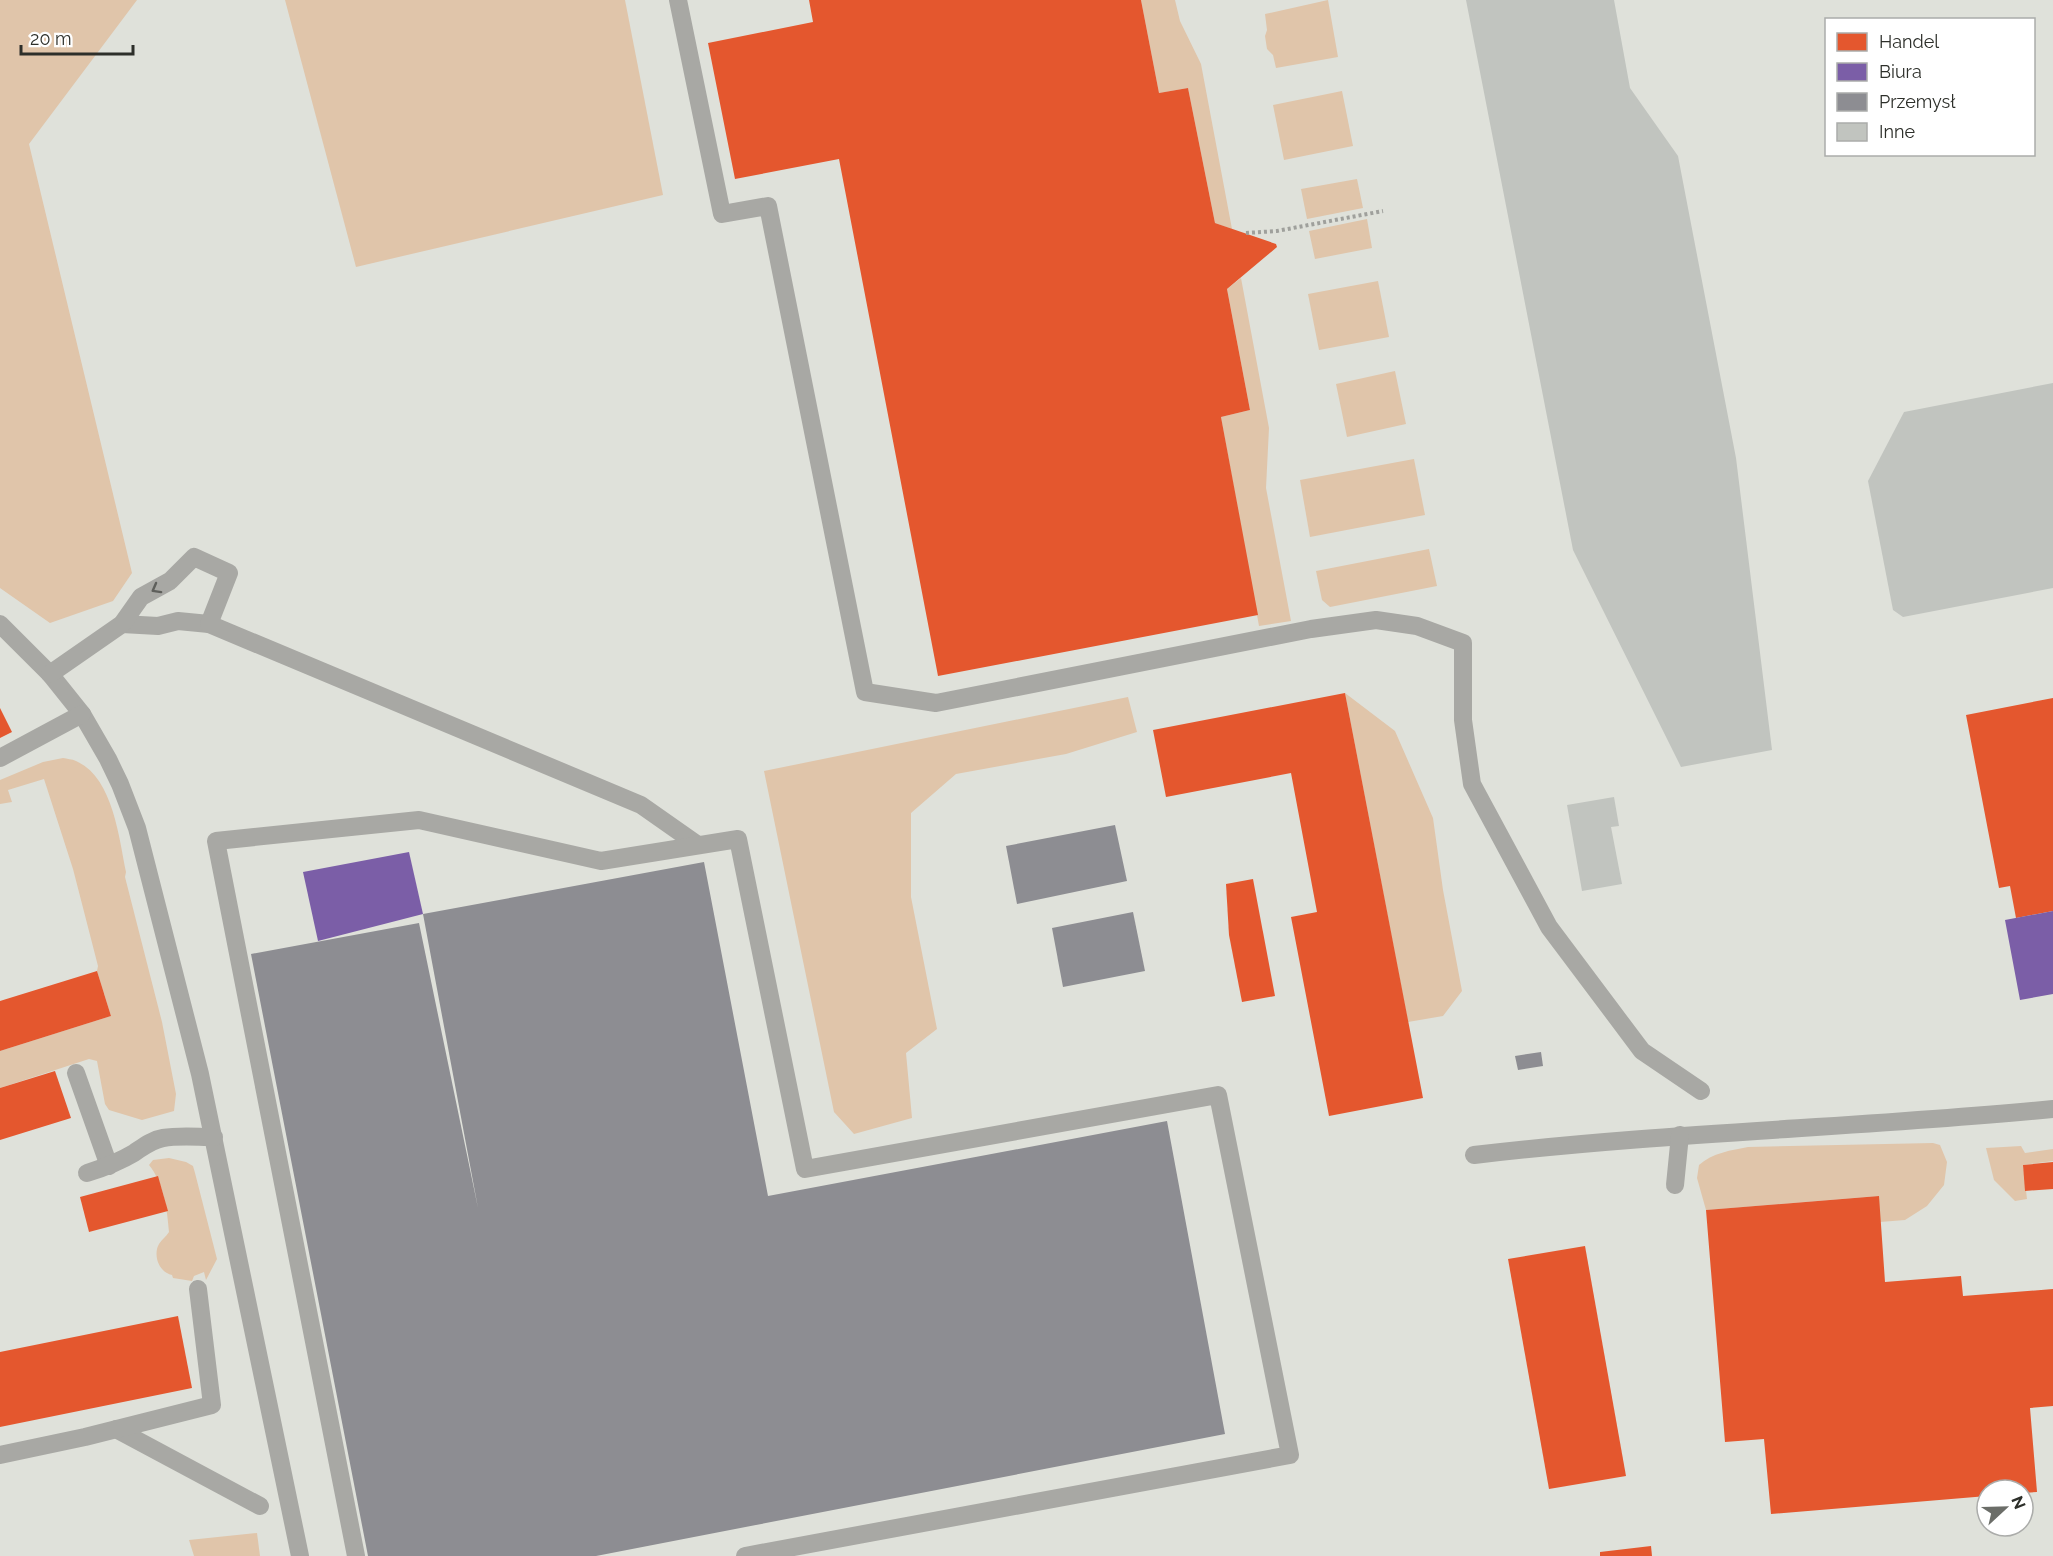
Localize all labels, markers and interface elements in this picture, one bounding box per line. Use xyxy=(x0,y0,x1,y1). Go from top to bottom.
scale bar xyxy=(21,18,134,56)
legend xyxy=(1825,18,2035,156)
text: 20 m xyxy=(30,28,72,49)
text: Handel xyxy=(1879,31,1939,52)
text: Biura xyxy=(1879,61,1922,82)
text: Przemysł xyxy=(1879,91,1956,112)
text: Inne xyxy=(1879,121,1915,142)
one-way arrow xyxy=(152,582,162,593)
north arrow xyxy=(1975,1478,2035,1538)
text: N xyxy=(2007,1493,2030,1512)

